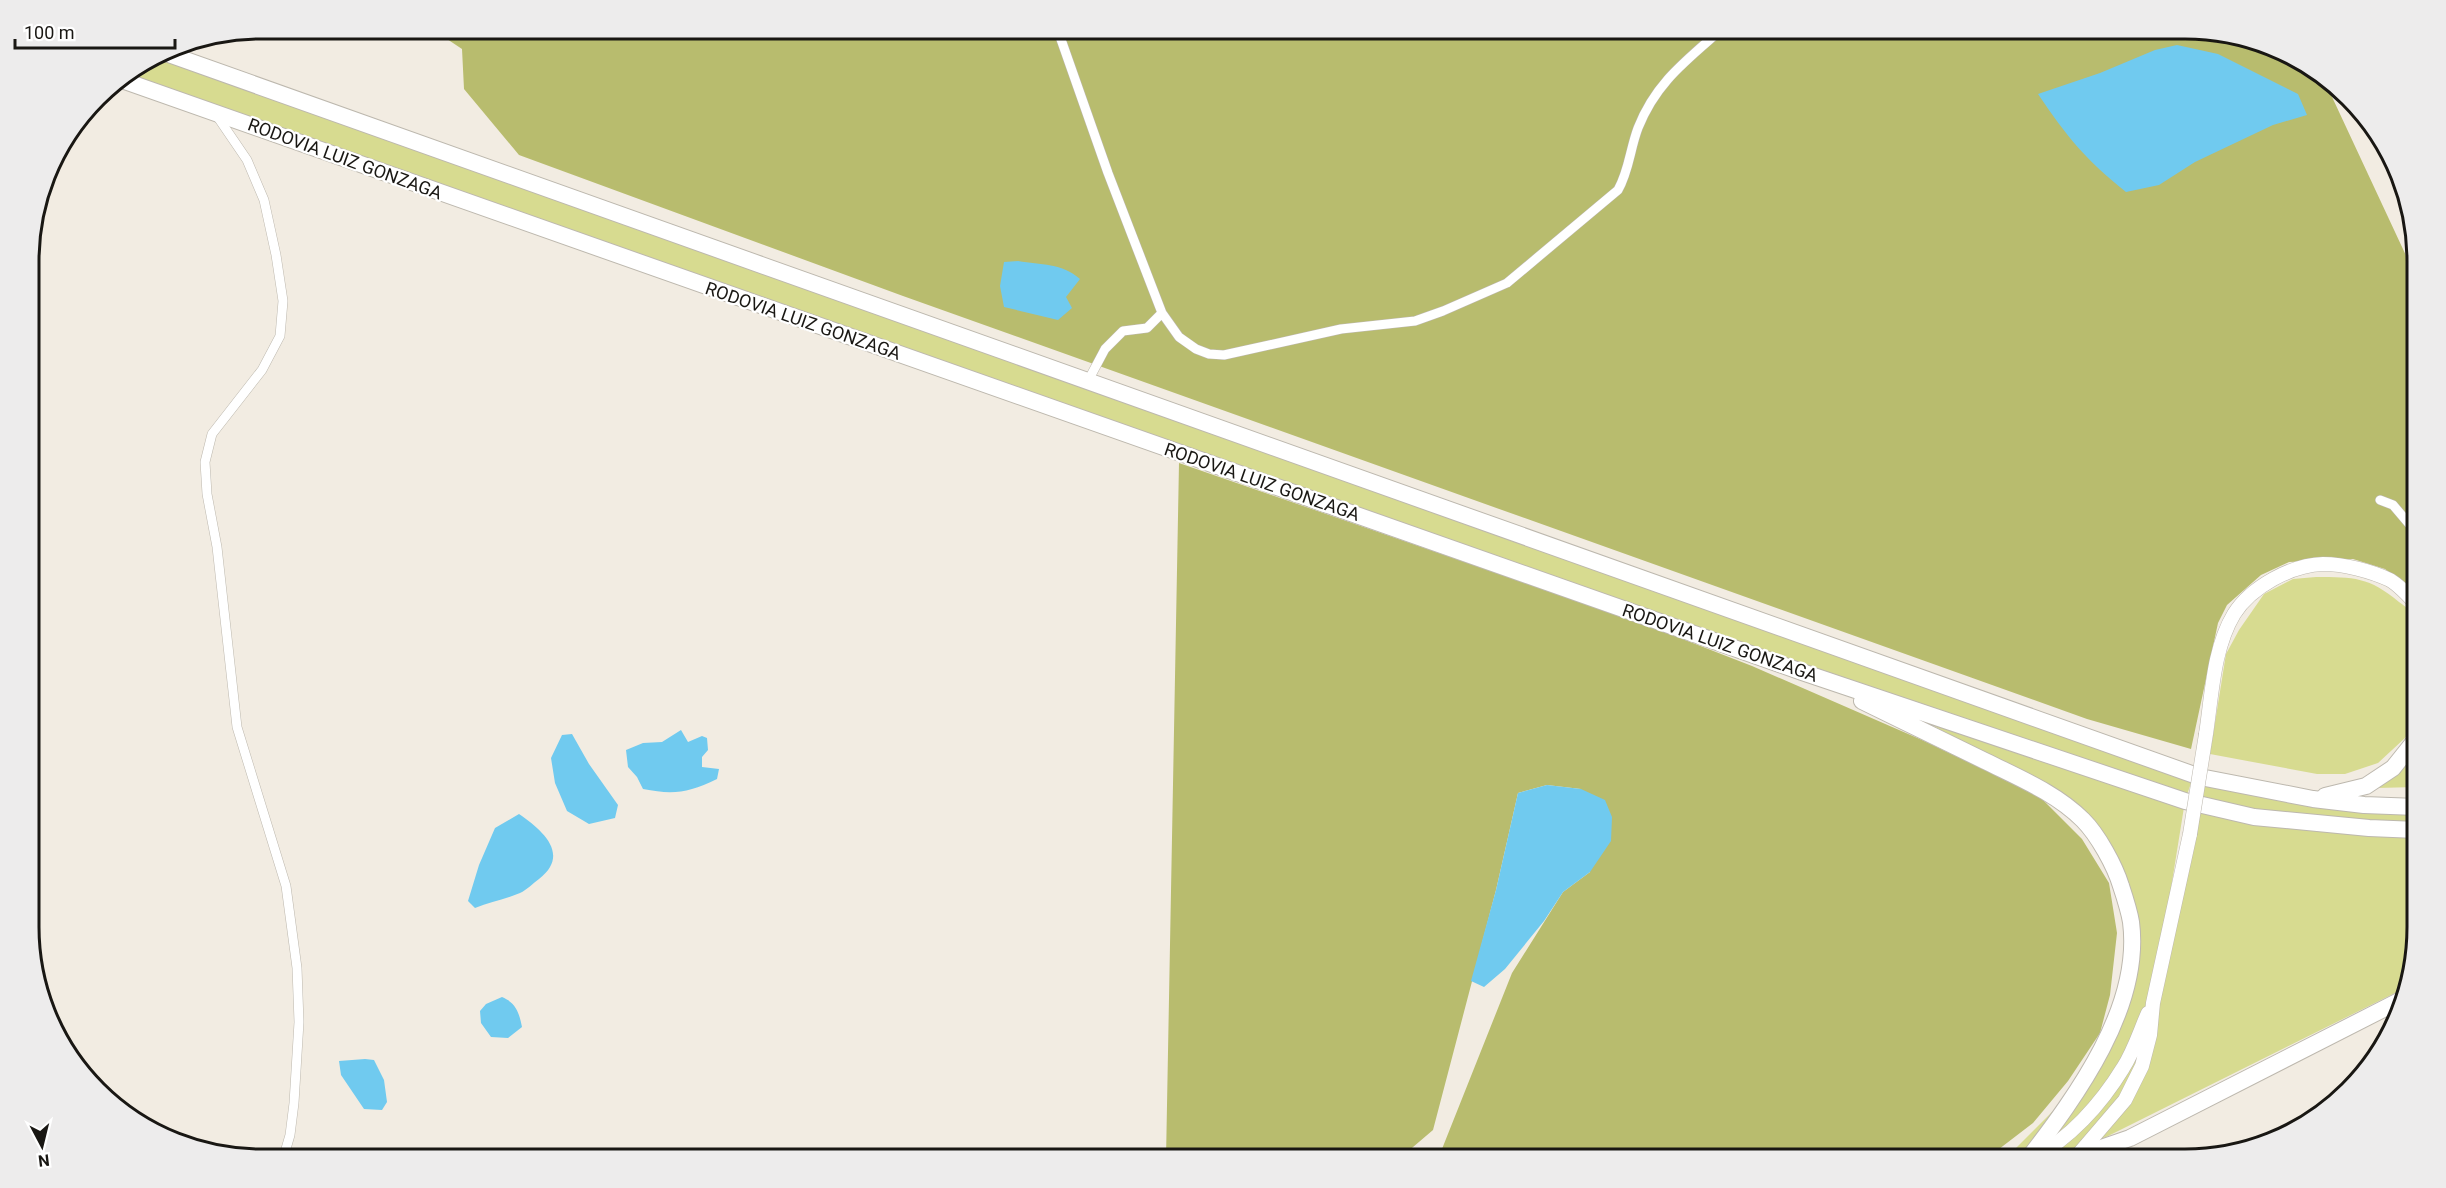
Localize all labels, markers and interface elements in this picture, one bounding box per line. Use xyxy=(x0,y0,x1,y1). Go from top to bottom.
scale bar xyxy=(15,12,176,50)
text: 100 m xyxy=(24,22,75,43)
street label: RODOVIA LUIZ GONZAGA xyxy=(245,114,445,204)
street label: RODOVIA LUIZ GONZAGA xyxy=(703,277,904,364)
street label: RODOVIA LUIZ GONZAGA xyxy=(1162,438,1363,525)
street label: RODOVIA LUIZ GONZAGA xyxy=(1620,599,1821,686)
north arrow xyxy=(12,1116,72,1176)
text: N xyxy=(37,1150,51,1171)

